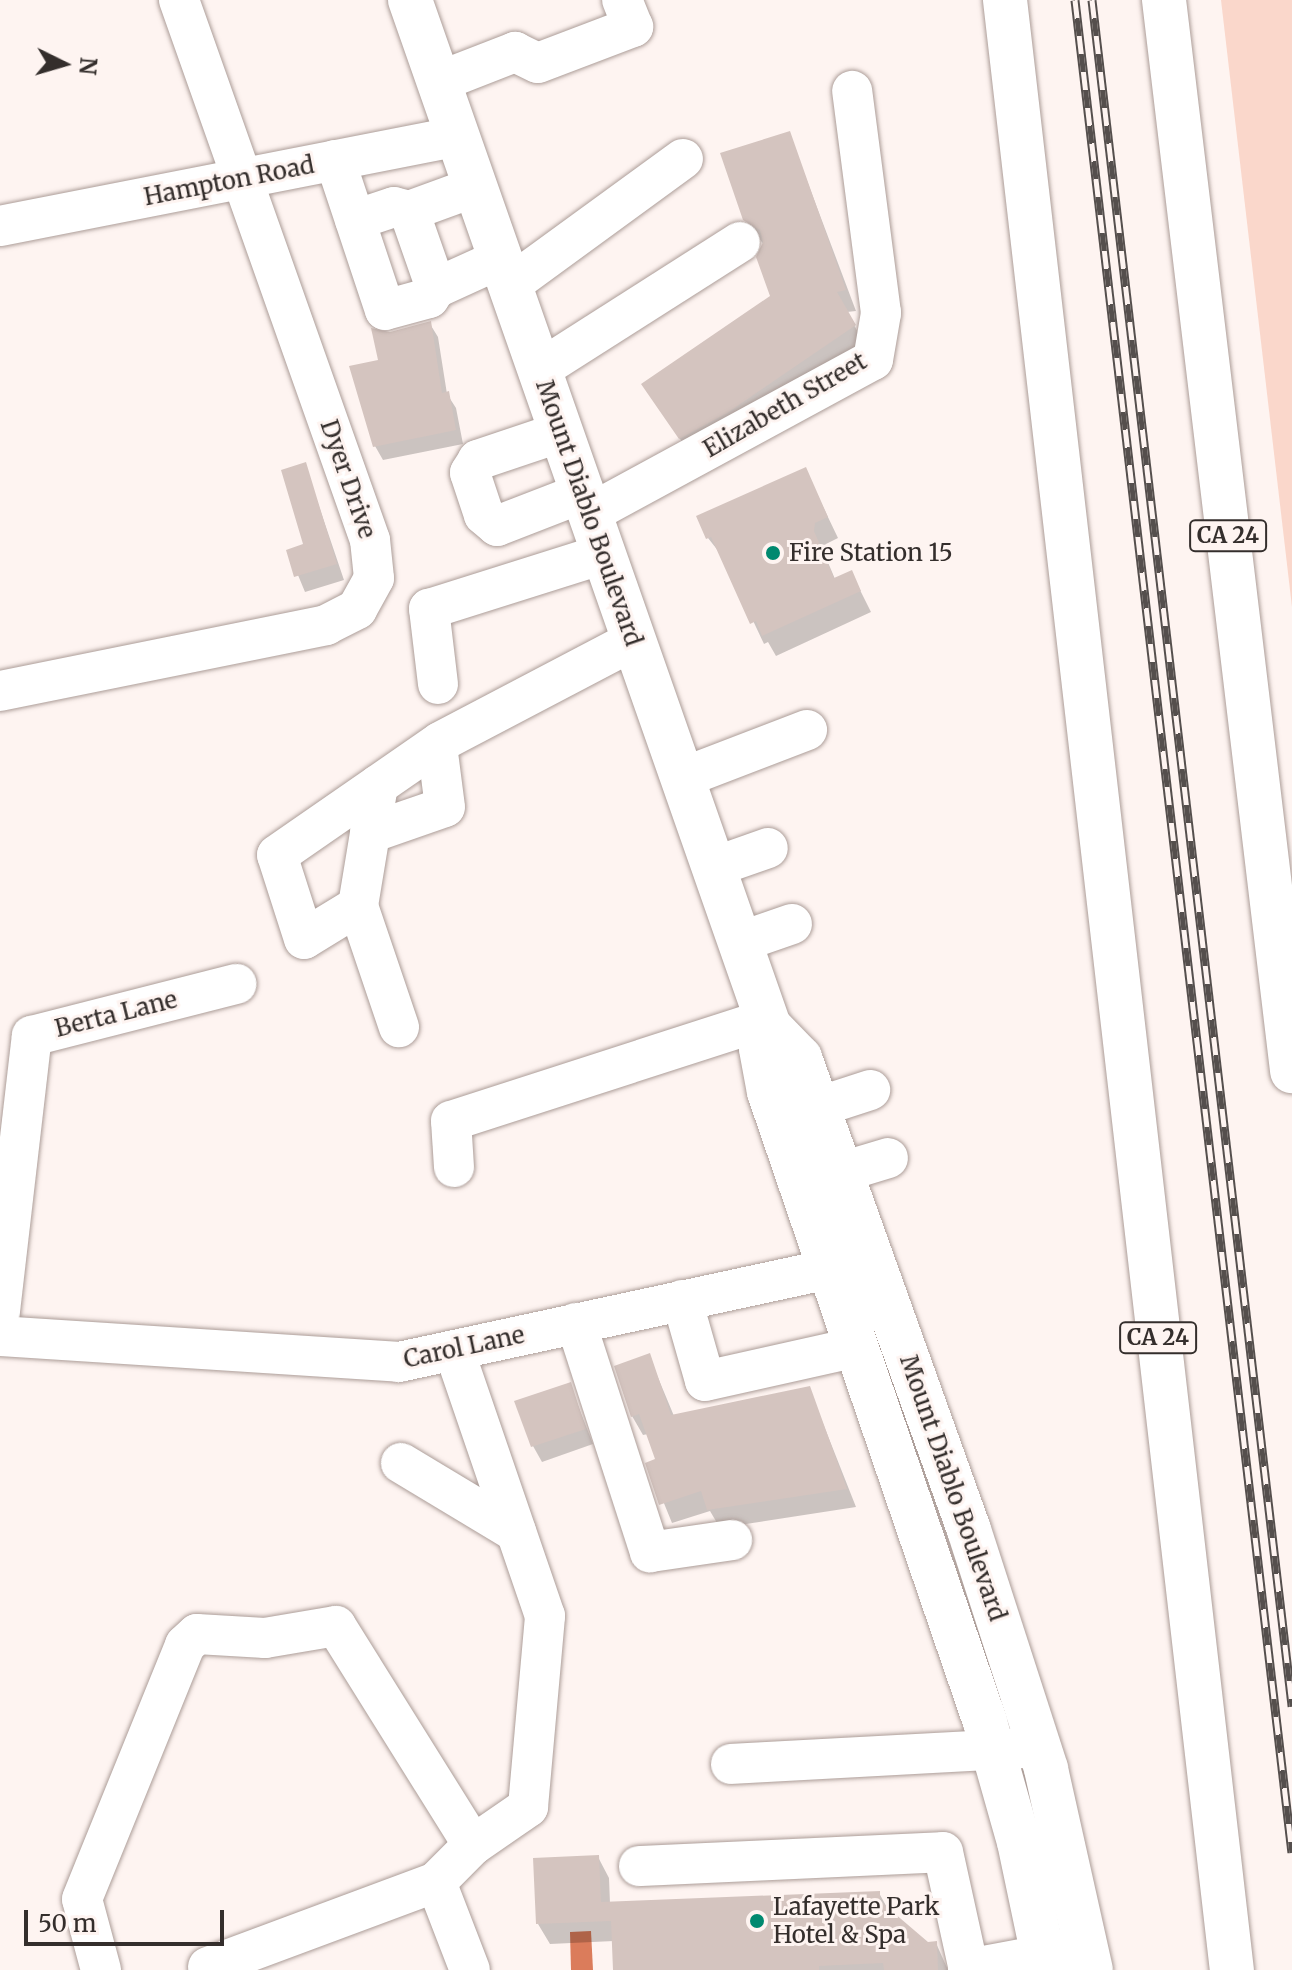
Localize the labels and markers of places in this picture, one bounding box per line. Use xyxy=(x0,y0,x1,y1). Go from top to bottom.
place label: Fire Station 15 xyxy=(789,539,953,567)
marker: Fire Station 15 xyxy=(764,544,782,562)
place label: Lafayette Park Hotel & Spa xyxy=(773,1893,939,1949)
marker: Lafayette Park Hotel & Spa xyxy=(748,1912,766,1930)

